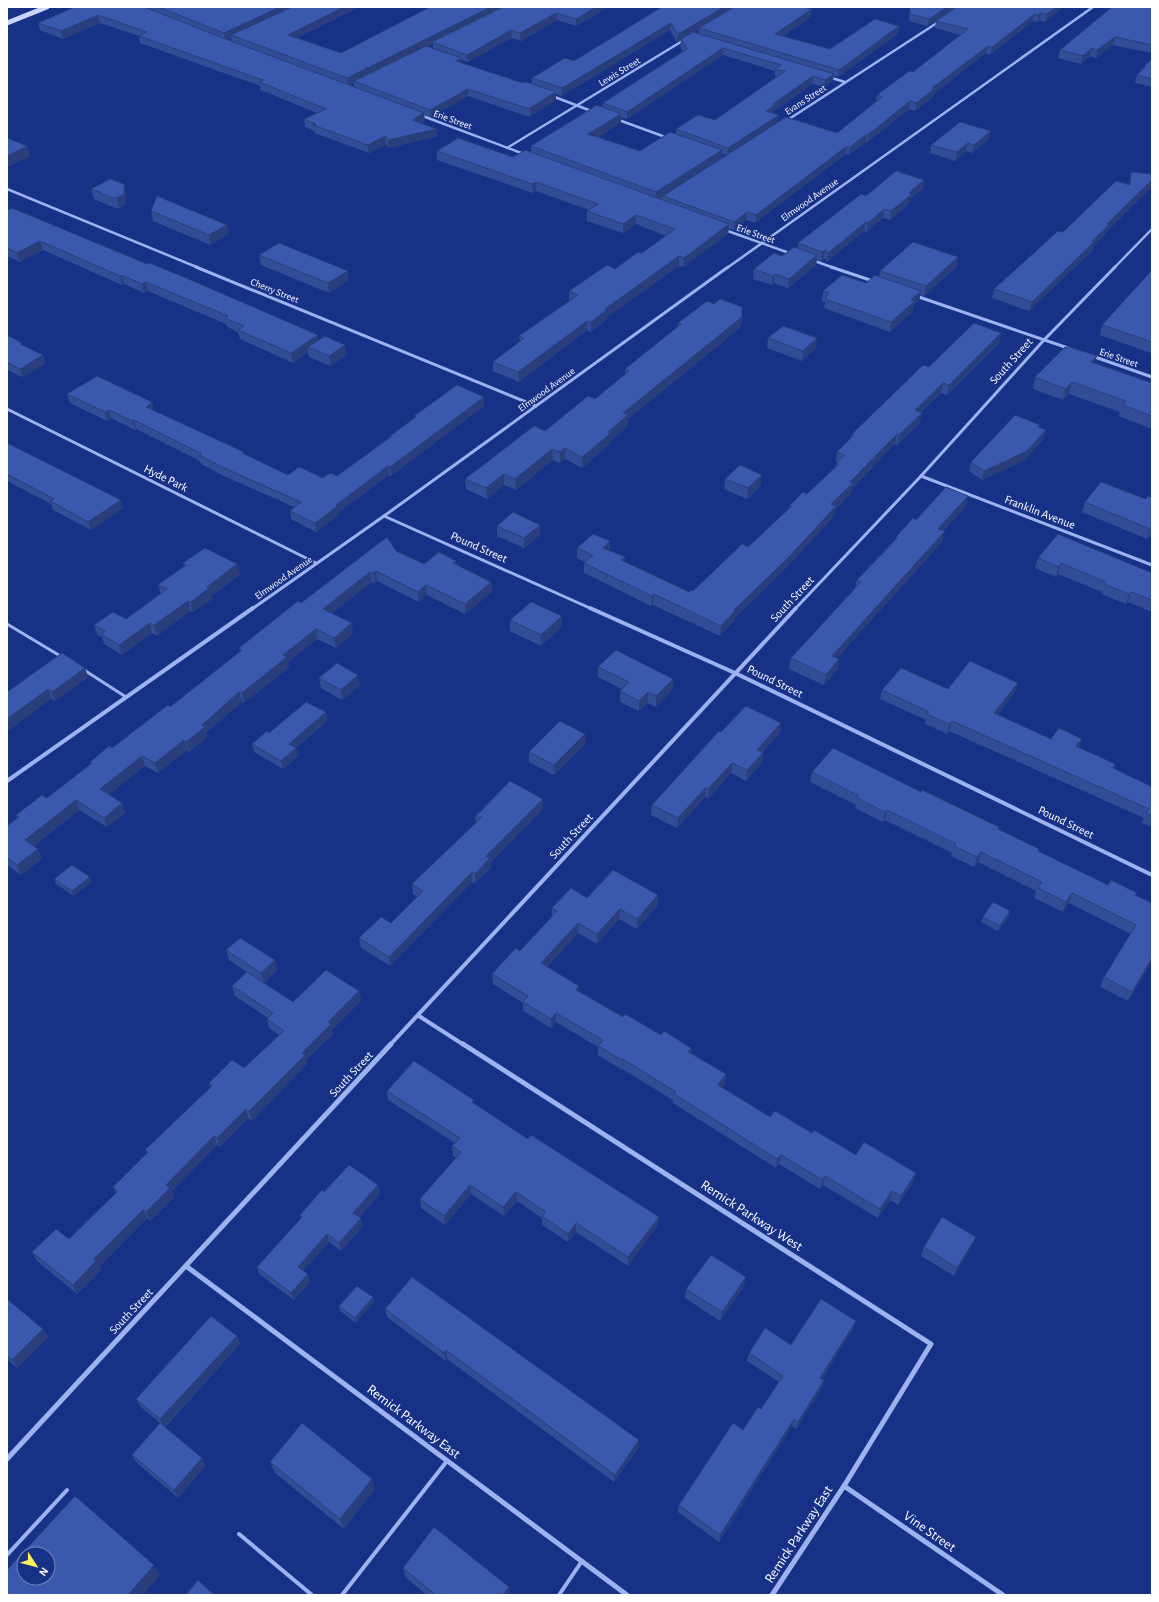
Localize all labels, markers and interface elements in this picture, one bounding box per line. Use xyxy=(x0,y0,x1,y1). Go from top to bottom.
street label: Lewis Street xyxy=(597,55,643,88)
street label: Evans Street xyxy=(783,82,829,117)
street label: Erie Street xyxy=(432,108,474,132)
street label: Elmwood Avenue xyxy=(779,176,840,223)
street label: Erie Street xyxy=(735,222,777,246)
street label: Cherry Street xyxy=(249,277,301,305)
street label: South Street xyxy=(987,335,1035,386)
street label: Erie Street xyxy=(1098,347,1140,369)
street label: Elmwood Avenue xyxy=(516,366,577,414)
street label: Hyde Park xyxy=(142,462,190,495)
street label: Franklin Avenue xyxy=(1003,493,1077,531)
street label: Pound Street xyxy=(449,529,509,565)
street label: Elmwood Avenue xyxy=(253,554,314,601)
street label: South Street xyxy=(768,574,816,624)
street label: Pound Street xyxy=(745,662,805,700)
street label: Pound Street xyxy=(1036,803,1096,841)
street label: South Street xyxy=(547,811,595,861)
street label: South Street xyxy=(327,1049,375,1099)
street label: Remick Parkway West xyxy=(698,1178,805,1254)
street label: South Street xyxy=(107,1286,155,1336)
street label: Remick Parkway East xyxy=(364,1382,463,1462)
street label: Remick Parkway East xyxy=(762,1483,836,1586)
street label: Vine Street xyxy=(901,1509,959,1555)
north arrow xyxy=(16,1546,56,1586)
text: N xyxy=(37,1565,50,1578)

